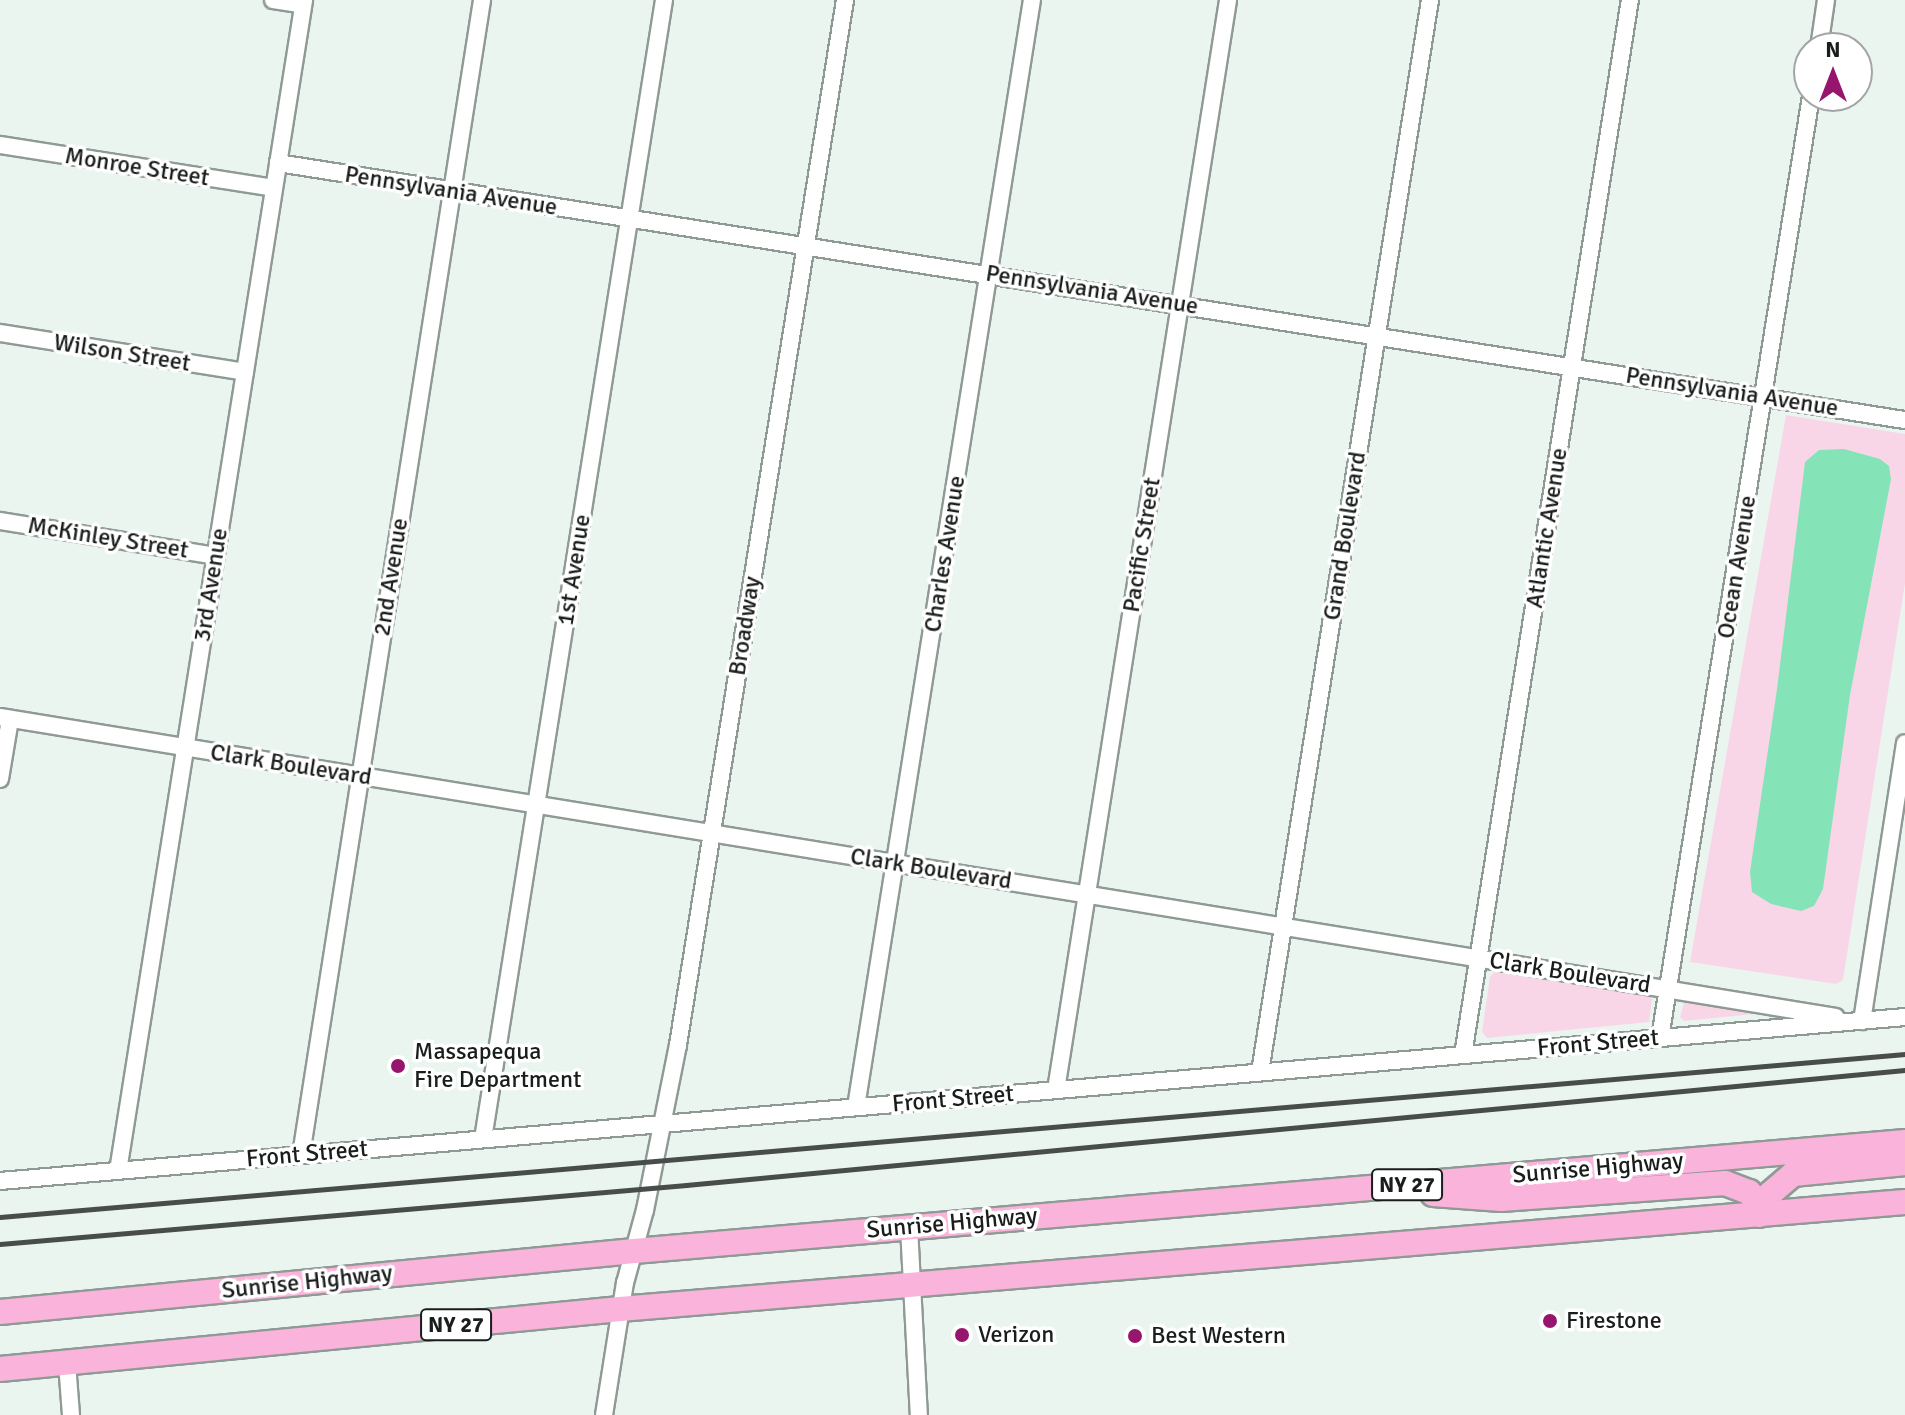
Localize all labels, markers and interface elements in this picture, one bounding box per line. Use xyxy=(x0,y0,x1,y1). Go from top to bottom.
north arrow xyxy=(1793,32,1873,112)
text: N xyxy=(1825,36,1841,63)
street label: Monroe Street xyxy=(63,141,211,193)
street label: Pennsylvania Avenue xyxy=(343,160,559,222)
street label: Pennsylvania Avenue xyxy=(984,259,1200,321)
street label: Wilson Street xyxy=(52,328,192,378)
street label: Pennsylvania Avenue xyxy=(1624,361,1840,423)
street label: Atlantic Avenue xyxy=(1520,446,1574,610)
street label: Grand Boulevard xyxy=(1317,450,1373,622)
street label: Charles Avenue xyxy=(918,474,972,634)
street label: Pacific Street xyxy=(1117,475,1167,615)
street label: Ocean Avenue xyxy=(1711,493,1763,641)
street label: McKinley Street xyxy=(26,511,190,565)
street label: 1st Avenue xyxy=(551,512,597,628)
street label: 2nd Avenue xyxy=(367,516,415,638)
street label: 3rd Avenue xyxy=(188,526,234,644)
street label: Broadway xyxy=(723,574,767,678)
street label: Clark Boulevard xyxy=(208,738,374,792)
street label: Clark Boulevard xyxy=(848,842,1014,896)
street label: Clark Boulevard xyxy=(1487,946,1653,1000)
street label: Front Street xyxy=(1536,1023,1660,1063)
place label: Massapequa Fire Department xyxy=(414,1038,581,1094)
marker: Massapequa Fire Department xyxy=(389,1057,407,1075)
street label: Front Street xyxy=(891,1079,1015,1119)
street label: Front Street xyxy=(245,1134,369,1174)
street label: Sunrise Highway xyxy=(1511,1146,1685,1190)
road number: NY 27 xyxy=(1371,1167,1443,1203)
street label: Sunrise Highway xyxy=(865,1201,1039,1245)
street label: Sunrise Highway xyxy=(220,1259,394,1305)
road number: NY 27 xyxy=(420,1307,492,1343)
place label: Firestone xyxy=(1566,1307,1662,1335)
marker: Firestone xyxy=(1541,1312,1559,1330)
place label: Verizon xyxy=(978,1321,1054,1349)
place label: Best Western xyxy=(1151,1322,1286,1350)
marker: Verizon xyxy=(953,1326,971,1344)
marker: Best Western xyxy=(1126,1327,1144,1345)

